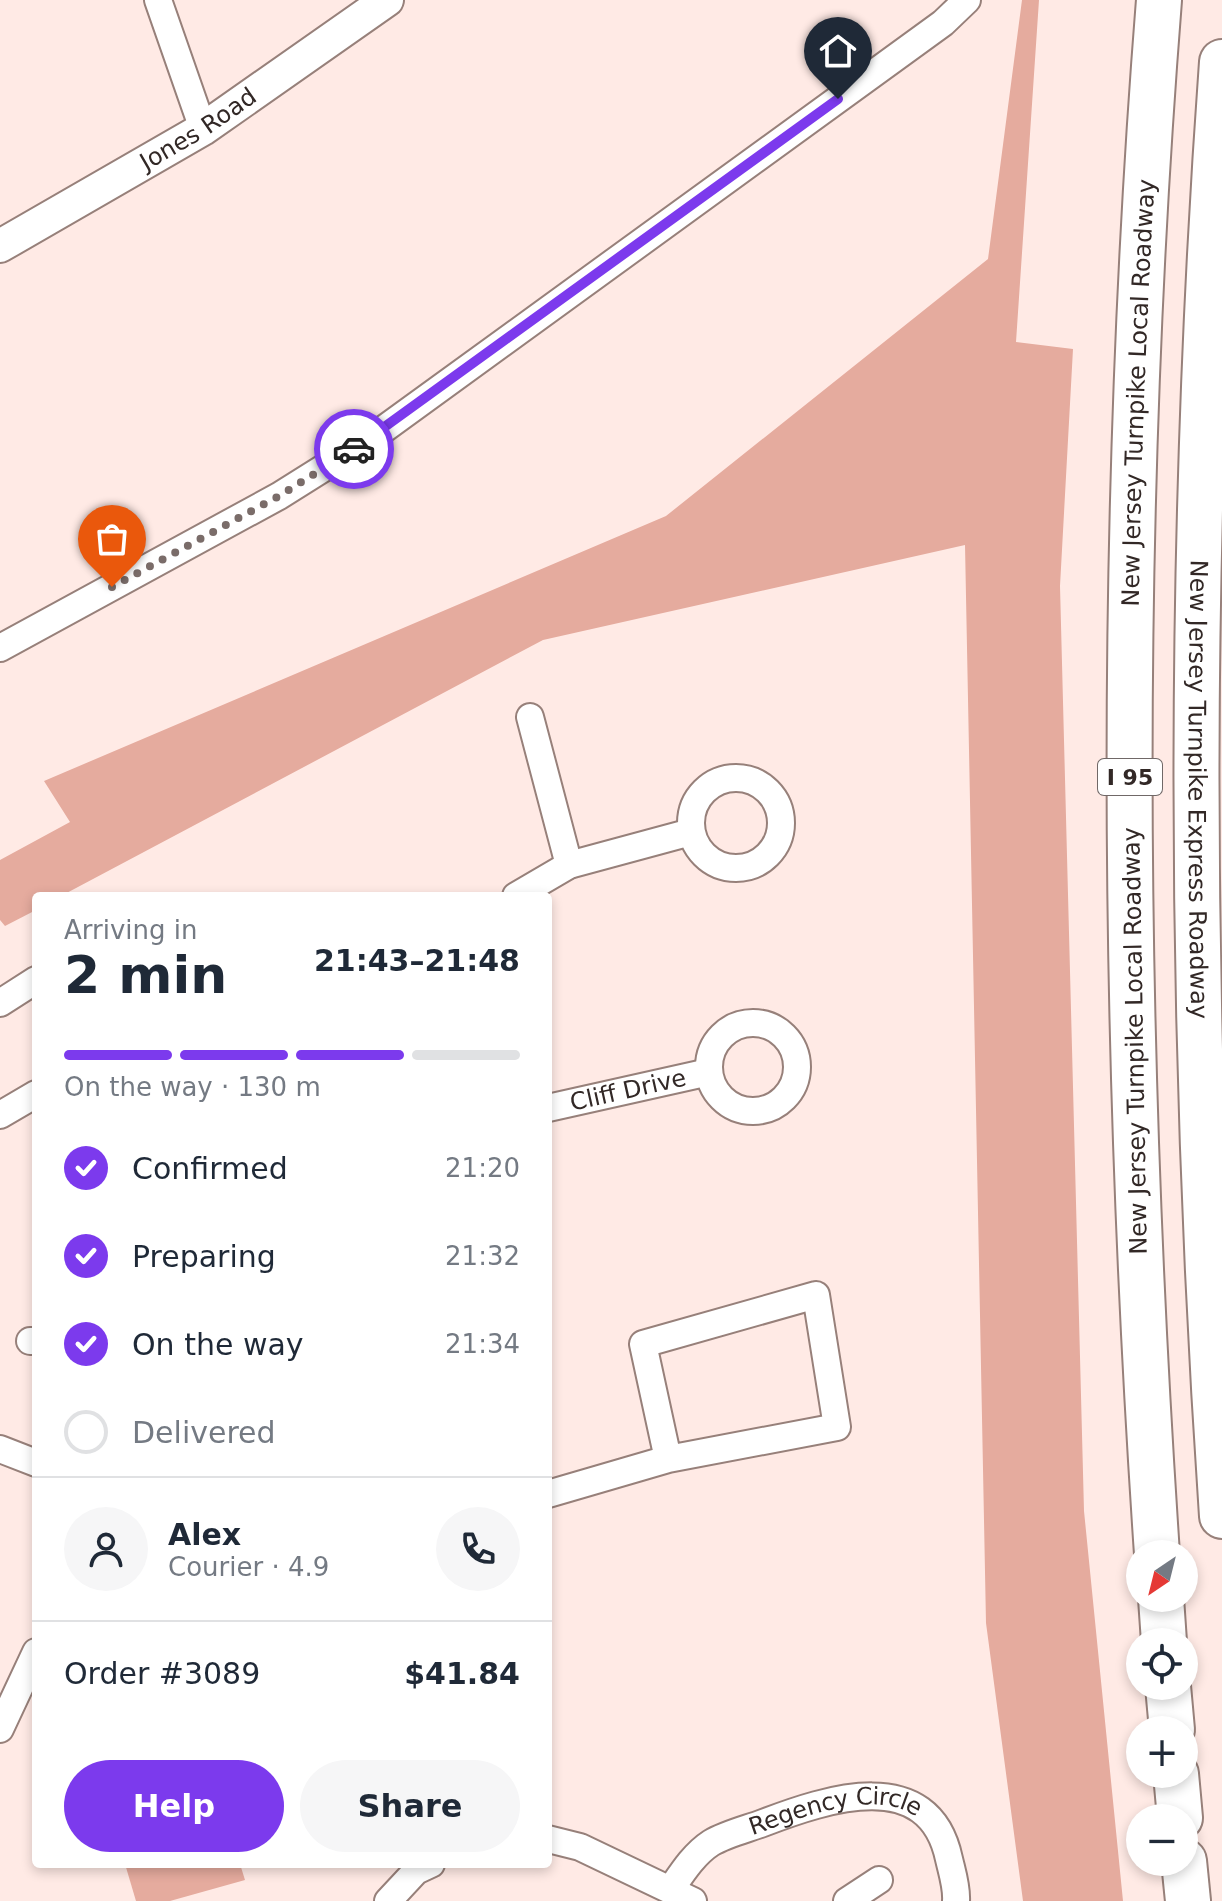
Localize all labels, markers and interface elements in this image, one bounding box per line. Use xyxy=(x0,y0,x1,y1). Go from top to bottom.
pin xyxy=(804,17,872,99)
icon: home xyxy=(816,29,860,73)
street label: Jones Road xyxy=(133,82,262,177)
street label: New Jersey Turnpike Local Roadway xyxy=(1117,178,1161,607)
courier xyxy=(314,409,394,489)
icon: car xyxy=(332,427,376,471)
pin xyxy=(78,505,146,587)
icon: bag xyxy=(90,517,134,561)
street label: New Jersey Turnpike Express Roadway xyxy=(1182,559,1213,1019)
road number: I 95 xyxy=(1098,759,1162,795)
street label: New Jersey Turnpike Local Roadway xyxy=(1117,827,1153,1255)
text: Arriving in xyxy=(64,915,198,945)
text: 21:43–21:48 xyxy=(314,943,520,978)
text: 2 min xyxy=(64,945,227,1005)
street label: Cliff Drive xyxy=(567,1064,689,1117)
text: On the way · 130 m xyxy=(64,1072,321,1102)
icon: check xyxy=(64,1146,108,1190)
text: Confirmed xyxy=(132,1151,288,1186)
text: 21:20 xyxy=(445,1153,520,1183)
icon: check xyxy=(64,1234,108,1278)
text: Preparing xyxy=(132,1239,276,1274)
text: 21:32 xyxy=(445,1241,520,1271)
icon: check xyxy=(64,1322,108,1366)
text: On the way xyxy=(132,1327,304,1362)
text: 21:34 xyxy=(445,1329,520,1359)
text: Delivered xyxy=(132,1415,276,1450)
button: person xyxy=(64,1507,148,1591)
button: phone xyxy=(436,1507,520,1591)
text: Alex xyxy=(168,1517,241,1552)
north arrow xyxy=(1126,1540,1198,1612)
map controls xyxy=(1126,1540,1198,1876)
text: Courier · 4.9 xyxy=(168,1552,329,1582)
button: locate xyxy=(1126,1628,1198,1700)
text: Order #3089 xyxy=(64,1656,260,1691)
text: $41.84 xyxy=(404,1656,520,1691)
button: + xyxy=(1126,1716,1198,1788)
button: Help xyxy=(64,1760,284,1852)
button: Share xyxy=(300,1760,520,1852)
street label: Regency Circle xyxy=(745,1782,927,1841)
button: − xyxy=(1126,1804,1198,1876)

